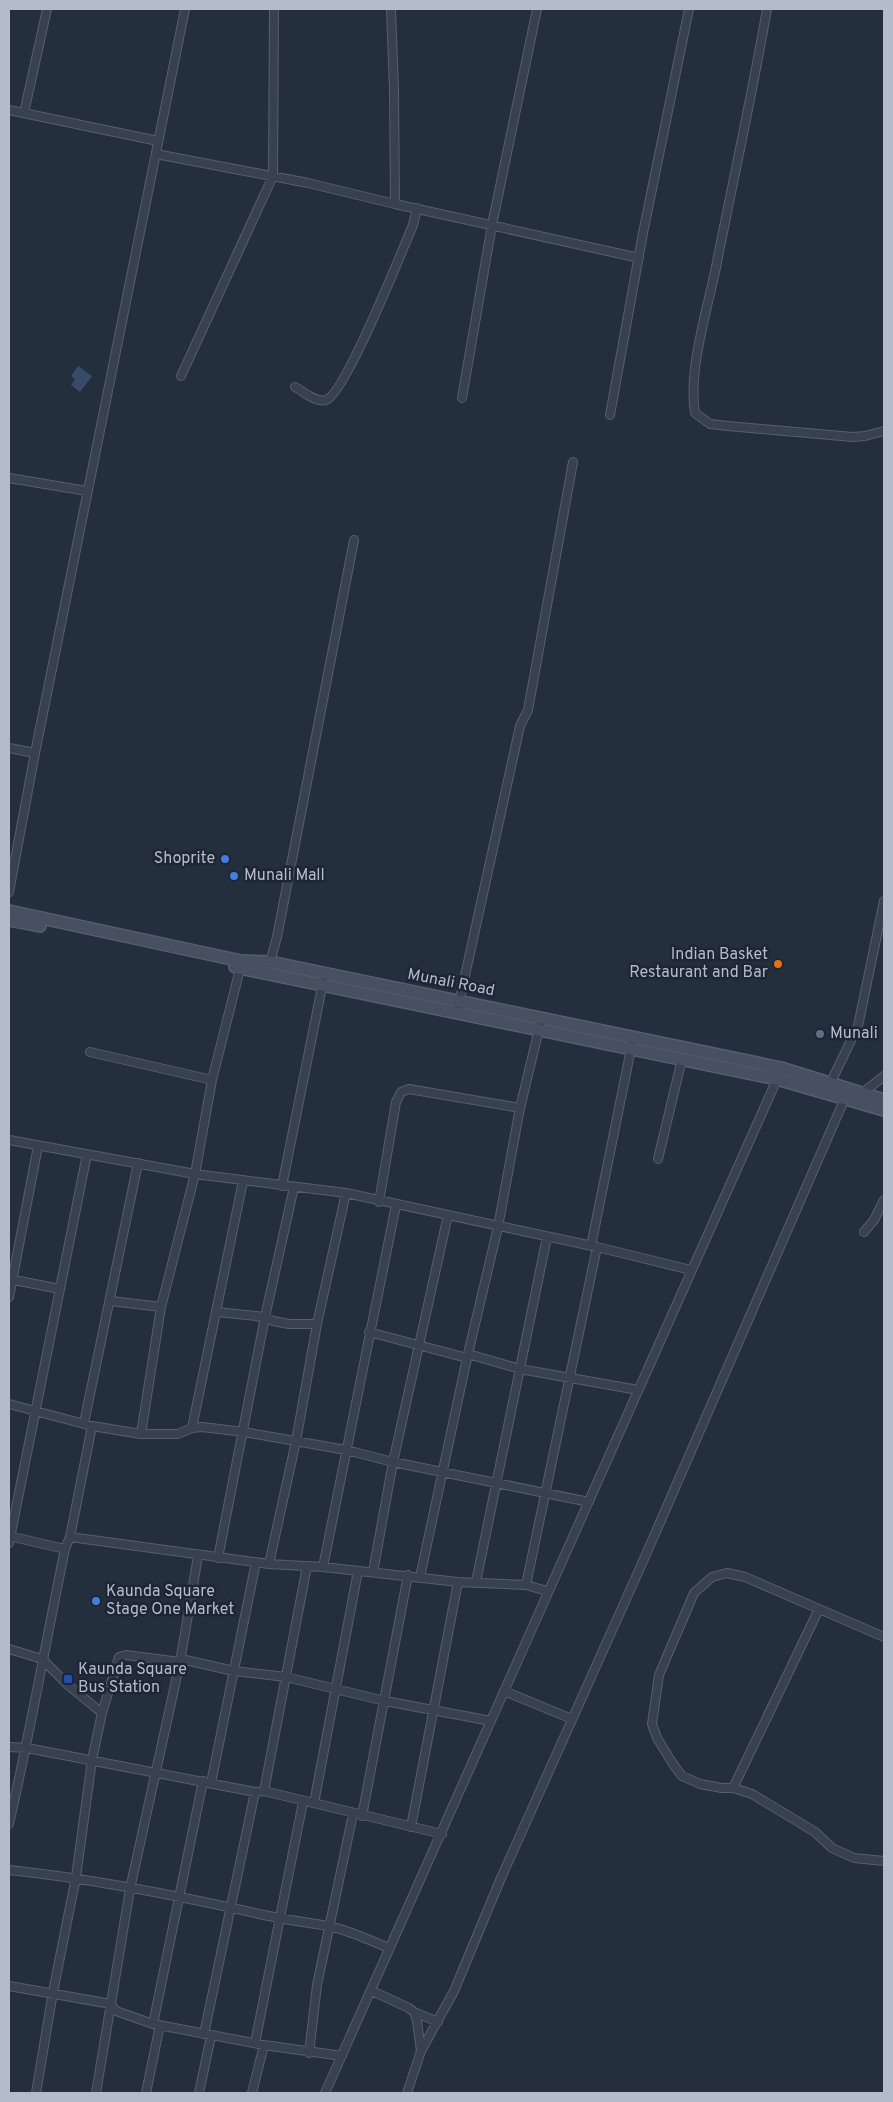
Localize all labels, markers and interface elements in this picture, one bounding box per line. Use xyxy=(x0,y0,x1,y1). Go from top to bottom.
place label: Shoprite xyxy=(154,849,215,869)
marker: Shoprite xyxy=(219,853,231,865)
place label: Munali Mall xyxy=(244,866,325,886)
marker: Munali Mall xyxy=(228,870,240,882)
place label: Indian Basket Restaurant and Bar xyxy=(629,945,768,983)
marker: Indian Basket Restaurant and Bar xyxy=(772,958,784,970)
street label: Munali Road xyxy=(406,965,496,1001)
place label: Munali xyxy=(830,1024,878,1044)
marker: Munali xyxy=(814,1028,826,1040)
place label: Kaunda Square Stage One Market xyxy=(106,1582,234,1620)
marker: Kaunda Square Stage One Market xyxy=(90,1595,102,1607)
place label: Kaunda Square Bus Station xyxy=(78,1660,187,1698)
marker: Kaunda Square Bus Station xyxy=(62,1673,74,1685)

